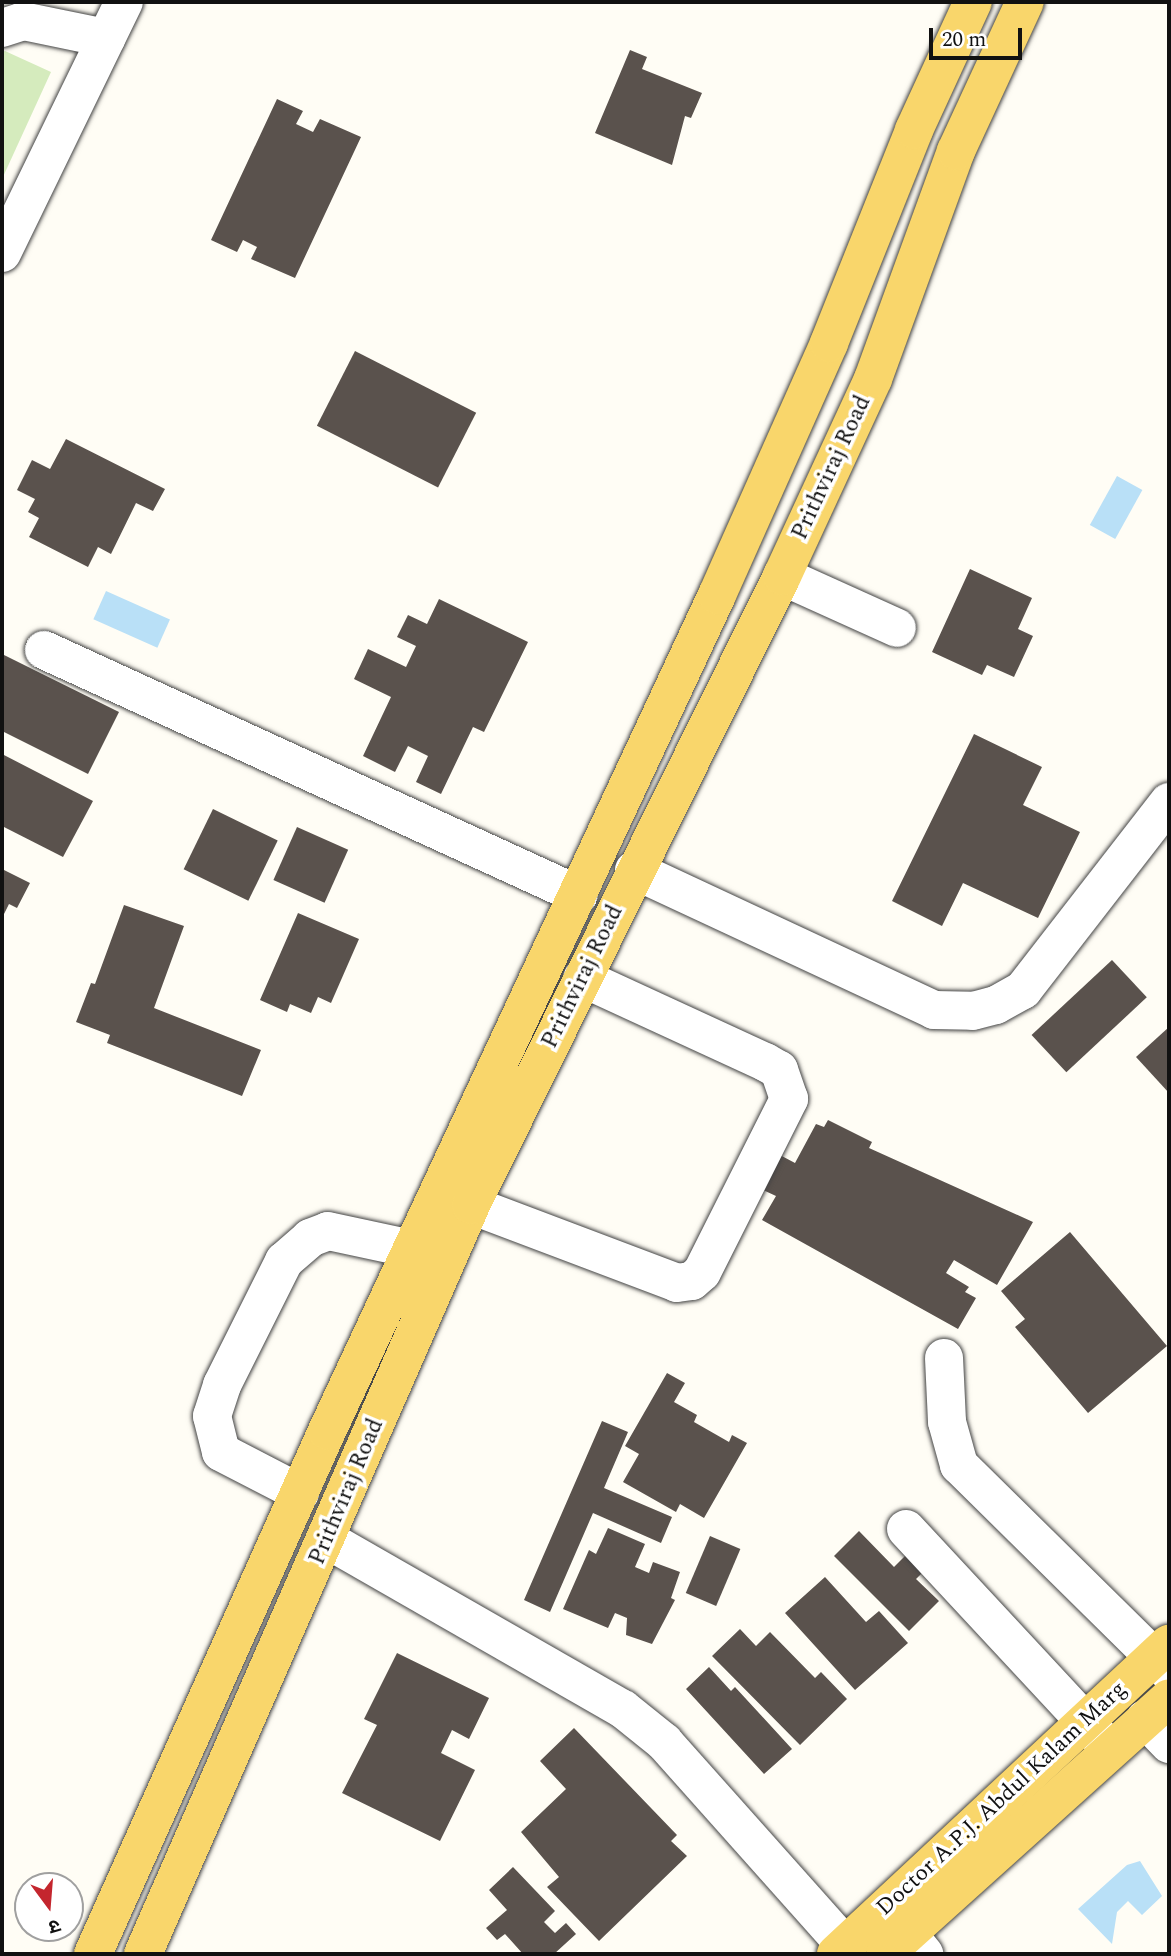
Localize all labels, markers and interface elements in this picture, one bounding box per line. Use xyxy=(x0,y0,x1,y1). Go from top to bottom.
scale bar xyxy=(933,14,1026,58)
text: 20 m xyxy=(942,24,986,56)
street label: Prithviraj Road xyxy=(787,392,877,544)
street label: Prithviraj Road xyxy=(536,901,630,1053)
street label: Prithviraj Road xyxy=(304,1415,390,1569)
street label: Doctor A.P.J. Abdul Kalam Marg xyxy=(871,1676,1133,1922)
north arrow xyxy=(14,1872,84,1942)
text: उ xyxy=(45,1910,64,1941)

